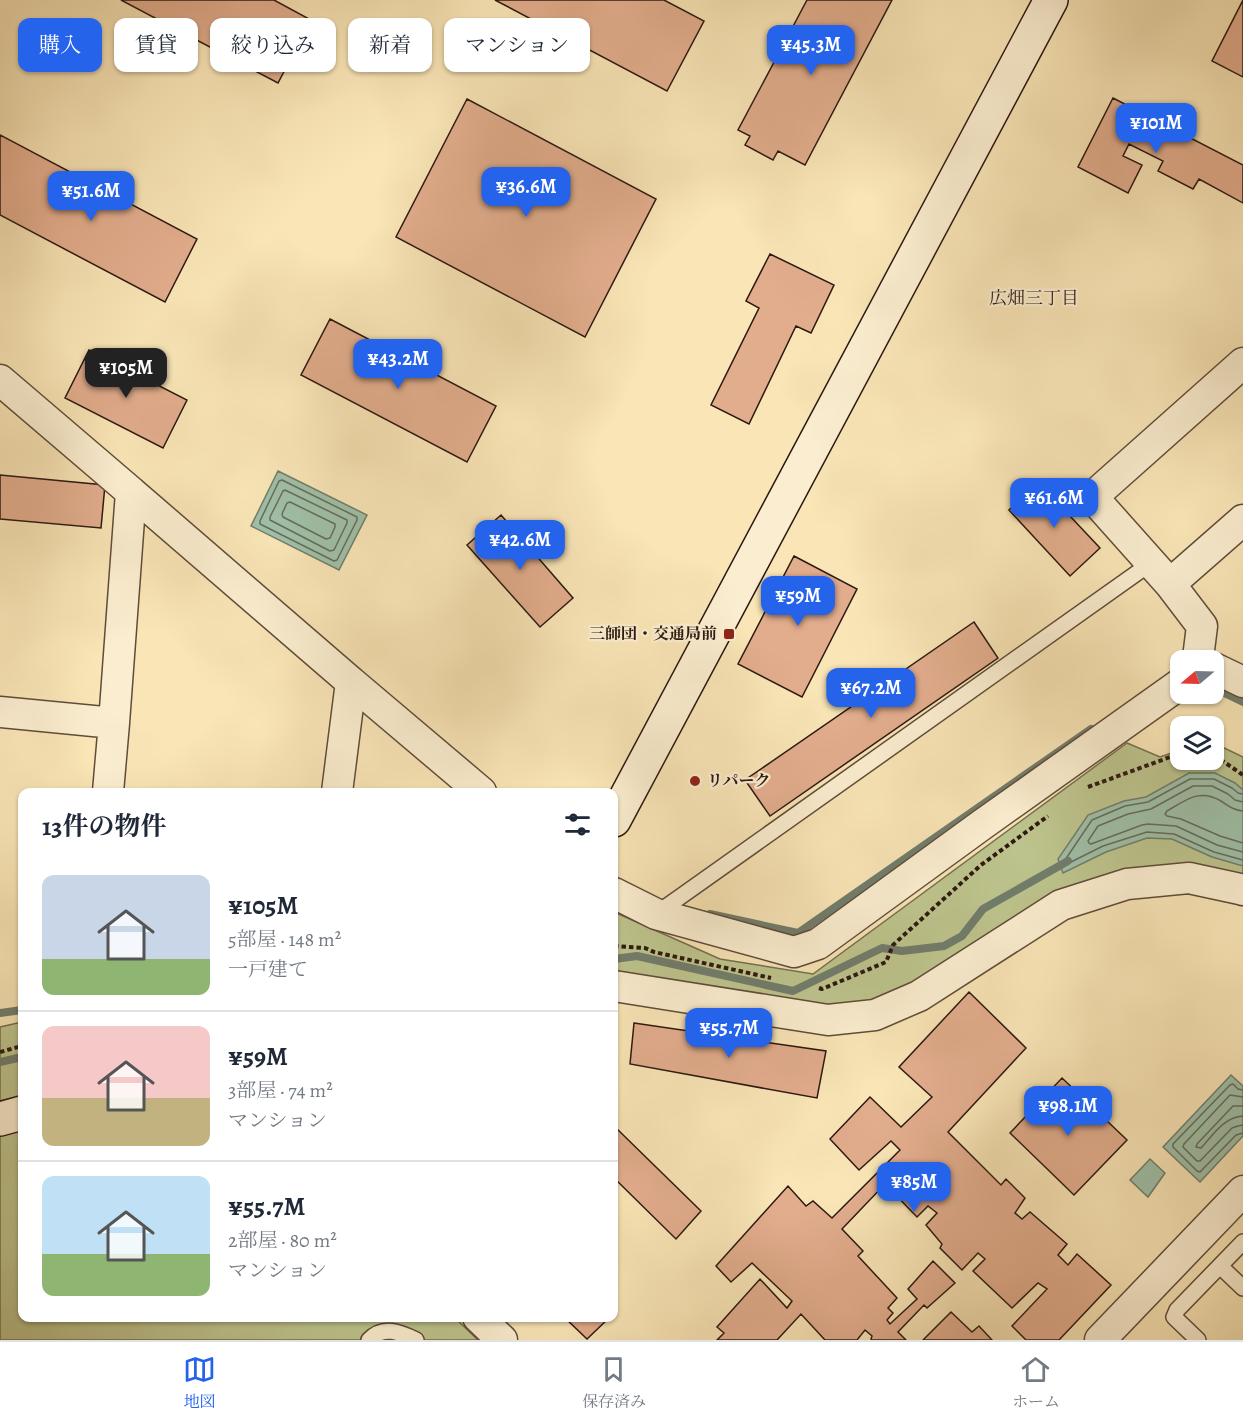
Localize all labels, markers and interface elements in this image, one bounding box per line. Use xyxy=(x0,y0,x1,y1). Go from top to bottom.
chip: 購入 xyxy=(18,18,102,72)
chip: 賃貸 xyxy=(114,18,198,72)
chip: 絞り込み xyxy=(210,18,336,72)
chip: 新着 xyxy=(348,18,432,72)
chip: マンション xyxy=(444,18,590,72)
pin: ¥45.3M xyxy=(762,25,860,76)
text: ¥45.3M xyxy=(781,31,841,58)
pin: ¥101M xyxy=(1114,103,1198,154)
text: ¥101M xyxy=(1130,109,1182,136)
pin: ¥36.6M xyxy=(477,167,575,218)
pin: ¥51.6M xyxy=(42,171,140,222)
text: ¥36.6M xyxy=(495,173,557,200)
text: ¥51.6M xyxy=(62,177,120,204)
district label: 広畑三丁目 xyxy=(989,286,1079,310)
pin: ¥43.2M xyxy=(349,339,447,390)
text: ¥43.2M xyxy=(367,345,429,372)
pin: ¥105M xyxy=(84,348,168,399)
text: ¥105M xyxy=(99,354,153,381)
pin: ¥61.6M xyxy=(1005,478,1103,529)
text: ¥61.6M xyxy=(1024,484,1084,511)
pin: ¥42.6M xyxy=(471,520,569,571)
text: ¥42.6M xyxy=(489,526,551,553)
pin: ¥59M xyxy=(762,576,834,627)
text: ¥59M xyxy=(775,582,821,609)
place label: 三師団・交通局前 xyxy=(589,623,717,645)
marker: 三師団・交通局前 xyxy=(722,627,736,641)
north arrow xyxy=(1170,650,1224,704)
map controls xyxy=(1170,650,1224,770)
pin: ¥67.2M xyxy=(822,668,920,719)
text: ¥67.2M xyxy=(840,674,902,701)
button: layers xyxy=(1170,716,1224,770)
place label: リパーク xyxy=(707,770,771,792)
marker: リパーク xyxy=(688,774,702,788)
icon: filters xyxy=(561,808,594,841)
text: 13件の物件 xyxy=(42,809,167,844)
text: ¥105M xyxy=(228,888,298,923)
icon: home xyxy=(90,899,162,971)
text: 5部屋 · 148 m² xyxy=(228,926,341,953)
text: 一戸建て xyxy=(228,956,308,983)
pin: ¥55.7M xyxy=(680,1008,778,1059)
text: ¥55.7M xyxy=(699,1014,759,1041)
text: ¥59M xyxy=(228,1039,288,1074)
icon: home xyxy=(90,1050,162,1122)
text: 3部屋 · 74 m² xyxy=(228,1077,333,1104)
pin: ¥98.1M xyxy=(1019,1086,1117,1137)
text: ¥98.1M xyxy=(1038,1092,1098,1119)
text: マンション xyxy=(228,1107,327,1134)
pin: ¥85M xyxy=(878,1162,950,1213)
text: ¥85M xyxy=(891,1168,937,1195)
text: ¥55.7M xyxy=(228,1189,305,1224)
icon: home xyxy=(90,1200,162,1272)
text: 2部屋 · 80 m² xyxy=(228,1227,337,1254)
text: マンション xyxy=(228,1257,327,1284)
tab: 地図 xyxy=(183,1353,216,1413)
tab: 保存済み xyxy=(582,1353,646,1413)
tab: ホーム xyxy=(1012,1353,1060,1413)

